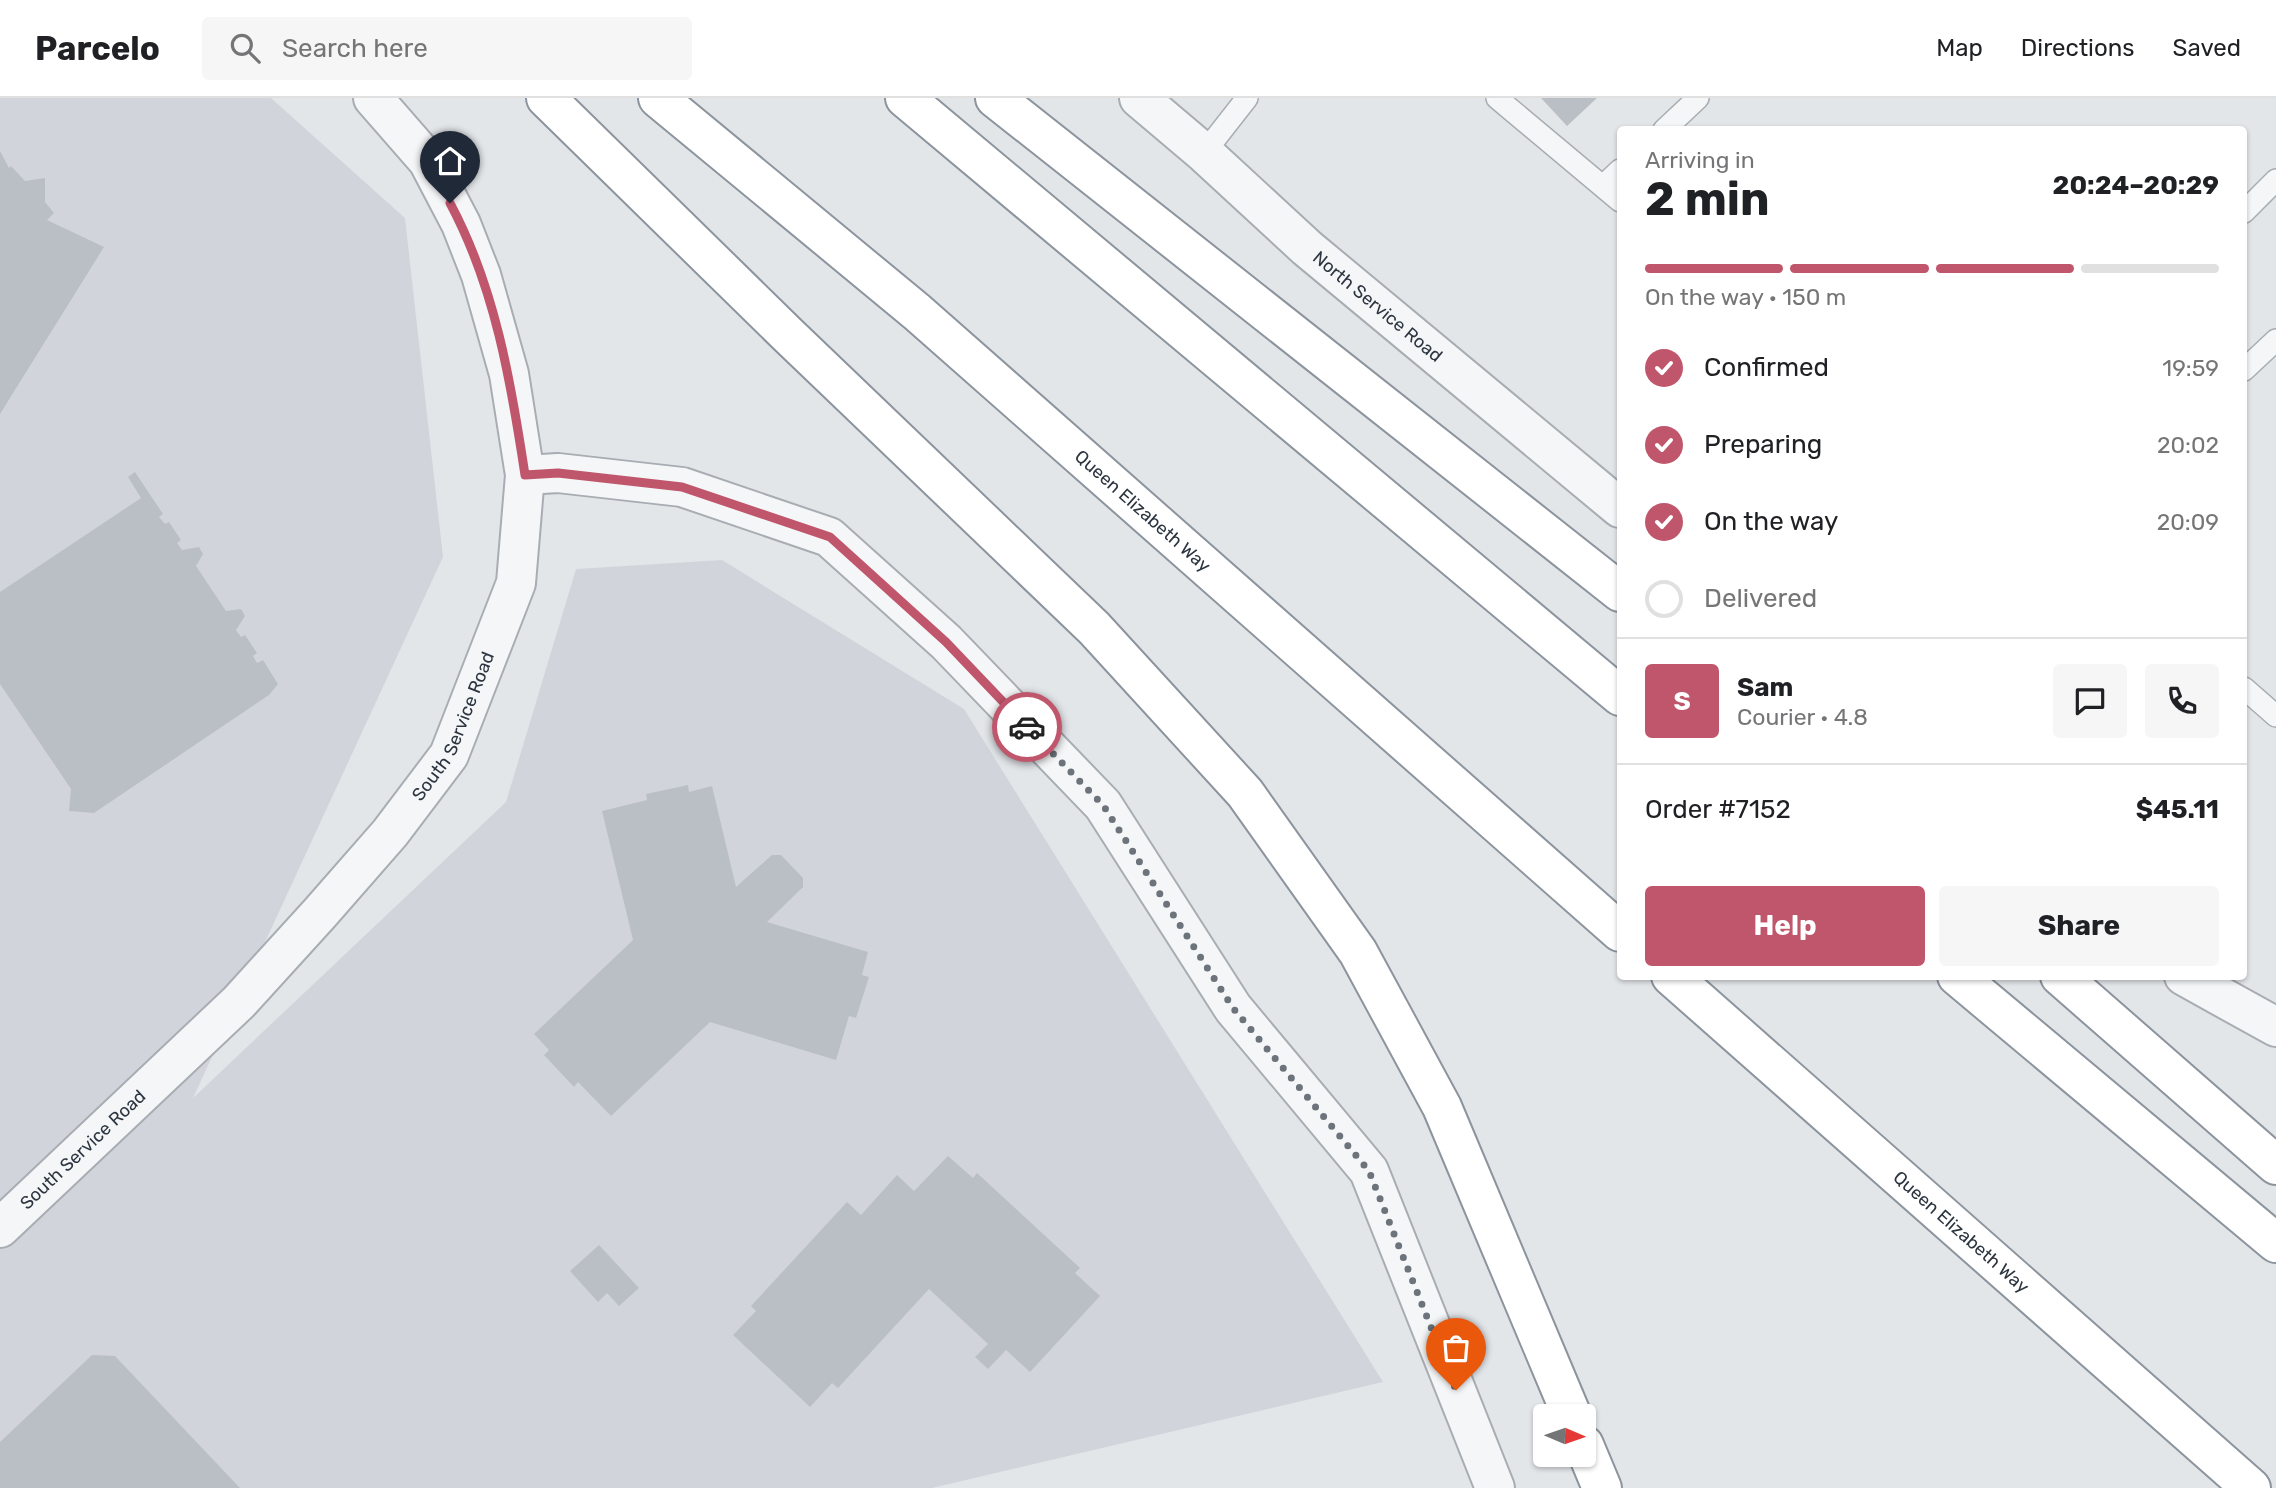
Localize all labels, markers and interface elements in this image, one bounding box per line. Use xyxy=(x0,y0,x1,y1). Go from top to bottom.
search box xyxy=(202,17,692,80)
text: Parcelo xyxy=(35,29,160,68)
icon: search xyxy=(226,29,264,67)
text: Search here xyxy=(282,33,428,64)
text: Map xyxy=(1936,34,1983,62)
text: Directions xyxy=(2021,34,2134,62)
text: Saved xyxy=(2172,34,2241,62)
pin xyxy=(420,131,480,203)
icon: home xyxy=(431,142,469,180)
text: Arriving in xyxy=(1645,146,1755,174)
text: 20:24–20:29 xyxy=(2052,170,2219,201)
text: 2 min xyxy=(1645,172,1770,227)
street label: North Service Road xyxy=(1308,246,1447,367)
text: On the way · 150 m xyxy=(1645,283,1846,311)
icon: check xyxy=(1645,349,1683,387)
text: Confirmed xyxy=(1704,352,1829,383)
text: 19:59 xyxy=(2162,354,2219,382)
icon: check xyxy=(1645,426,1683,464)
text: Preparing xyxy=(1704,429,1822,460)
text: 20:02 xyxy=(2157,431,2219,459)
street label: Queen Elizabeth Way xyxy=(1070,445,1215,577)
icon: check xyxy=(1645,503,1683,541)
text: On the way xyxy=(1704,506,1838,537)
text: 20:09 xyxy=(2157,508,2219,536)
text: Delivered xyxy=(1704,583,1817,614)
street label: South Service Road xyxy=(407,649,499,805)
button: chat xyxy=(2053,664,2127,738)
button: phone xyxy=(2145,664,2219,738)
text: Sam xyxy=(1737,672,1793,703)
text: S xyxy=(1673,686,1691,717)
courier xyxy=(992,692,1062,762)
text: Courier · 4.8 xyxy=(1737,703,1868,731)
icon: car xyxy=(1008,708,1046,746)
text: Order #7152 xyxy=(1645,794,1791,825)
text: $45.11 xyxy=(2136,794,2219,825)
button: Help xyxy=(1645,886,1925,966)
button: Share xyxy=(1939,886,2219,966)
street label: South Service Road xyxy=(16,1085,150,1214)
street label: Queen Elizabeth Way xyxy=(1889,1166,2034,1298)
pin xyxy=(1426,1318,1486,1390)
icon: bag xyxy=(1437,1329,1475,1367)
north arrow xyxy=(1533,1404,1596,1466)
map controls xyxy=(1533,1404,1596,1467)

